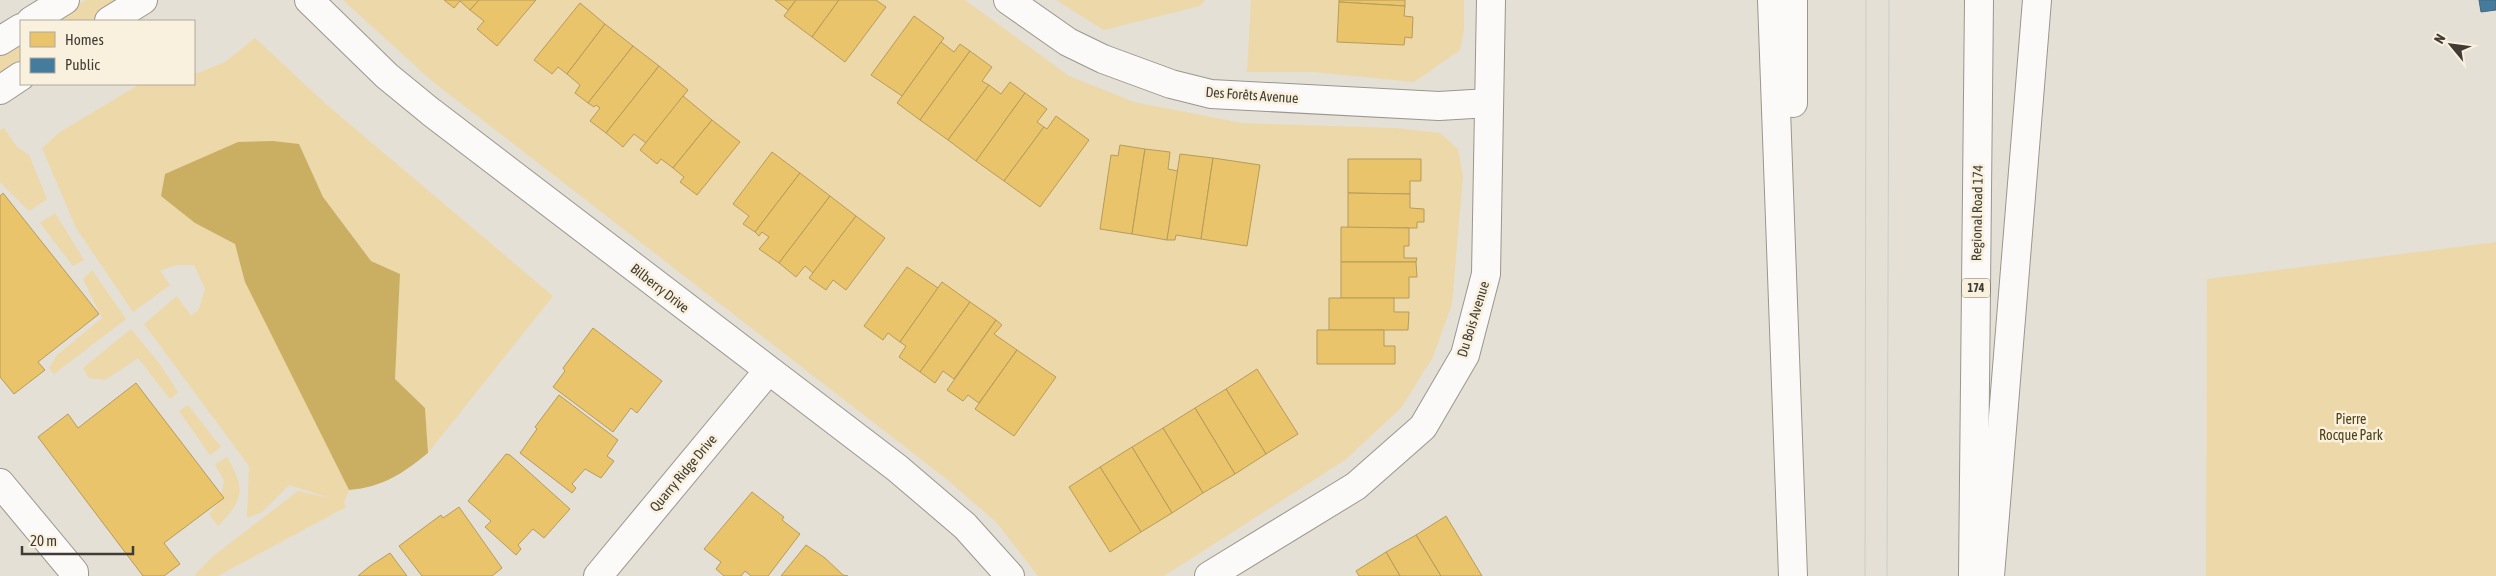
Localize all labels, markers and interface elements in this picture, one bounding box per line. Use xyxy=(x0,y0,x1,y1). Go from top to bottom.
legend xyxy=(20,20,195,85)
north arrow xyxy=(2426,20,2476,70)
text: Homes xyxy=(65,31,104,48)
text: N xyxy=(2431,31,2449,46)
text: Public xyxy=(65,56,100,73)
street label: Des Forêts Avenue xyxy=(1205,84,1299,106)
street label: Regional Road 174 xyxy=(1968,164,1986,261)
street label: Bilberry Drive xyxy=(628,260,692,316)
road number: 174 xyxy=(1962,278,1990,298)
street label: Du Bois Avenue xyxy=(1454,279,1492,359)
park label: Pierre Rocque Park xyxy=(2319,411,2383,443)
street label: Quarry Ridge Drive xyxy=(646,431,720,515)
scale bar xyxy=(22,524,134,556)
text: 20 m xyxy=(30,532,57,549)

